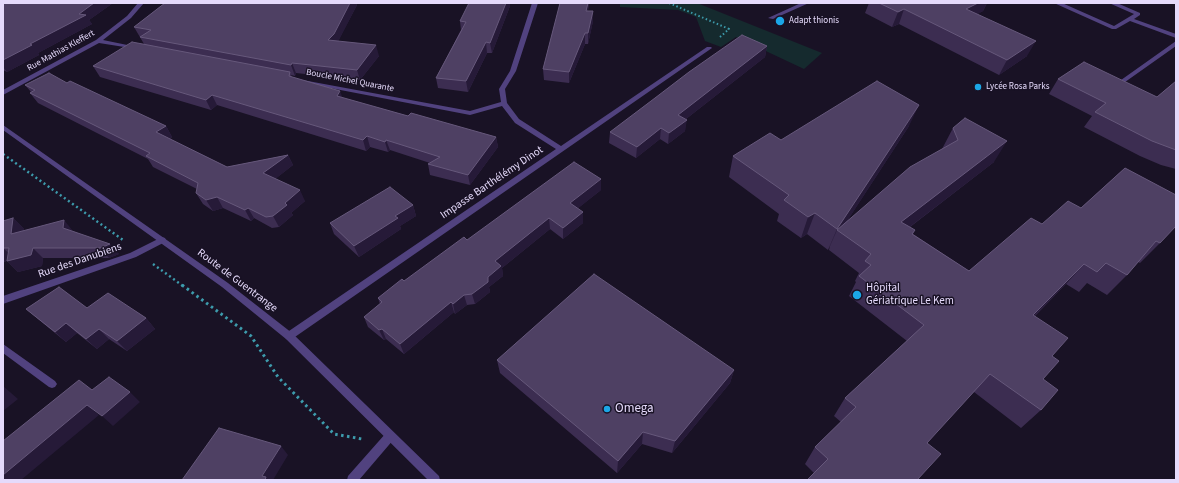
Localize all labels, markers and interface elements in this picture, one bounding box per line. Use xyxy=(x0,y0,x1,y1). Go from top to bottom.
marker: Adapt thionis xyxy=(774,15,786,27)
place label: Adapt thionis xyxy=(789,16,839,26)
street label: Rue Mathias Kleffert xyxy=(26,28,96,74)
street label: Boucle Michel Quarante xyxy=(305,67,395,95)
marker: Lycée Rosa Parks xyxy=(973,82,983,92)
place label: Lycée Rosa Parks xyxy=(986,82,1049,92)
street label: Impasse Barthélémy Dinot xyxy=(438,144,546,222)
street label: Rue des Danubiens xyxy=(37,241,123,281)
street label: Route de Guentrange xyxy=(194,247,280,315)
place label: Hôpital Gériatrique Le Kem xyxy=(866,282,954,308)
marker: Hôpital Gériatrique Le Kem xyxy=(851,289,863,301)
place label: Omega xyxy=(615,401,654,417)
marker: Omega xyxy=(602,404,612,414)

